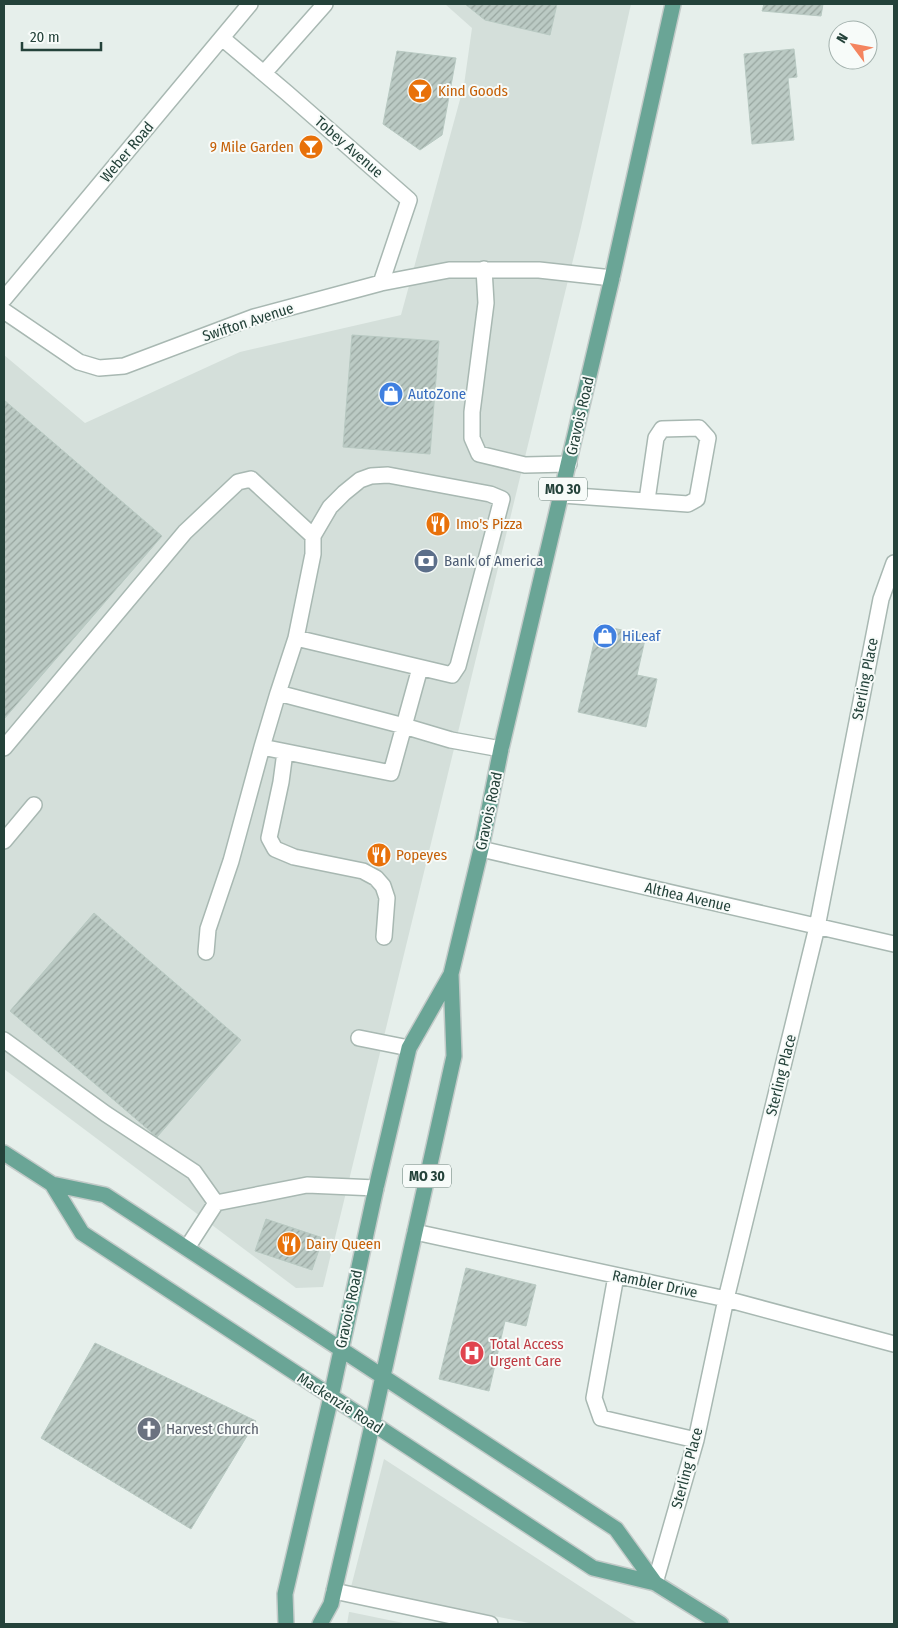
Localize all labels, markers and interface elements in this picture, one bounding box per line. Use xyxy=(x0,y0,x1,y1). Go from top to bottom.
scale bar xyxy=(22,20,101,52)
north arrow xyxy=(828,20,878,70)
text: 20 m xyxy=(30,28,60,46)
text: N xyxy=(833,30,852,46)
bar icon: Kind Goods xyxy=(407,78,433,104)
place label: Kind Goods xyxy=(438,82,508,100)
street label: Tobey Avenue xyxy=(311,112,387,182)
street label: Weber Road xyxy=(96,118,158,186)
bar icon: 9 Mile Garden xyxy=(298,134,324,160)
place label: 9 Mile Garden xyxy=(210,138,294,156)
street label: Swifton Avenue xyxy=(200,299,296,345)
street label: Gravois Road xyxy=(562,375,598,457)
shop icon: AutoZone xyxy=(378,381,404,407)
place label: AutoZone xyxy=(408,385,466,403)
road number: MO 30 xyxy=(539,478,587,500)
restaurant icon: Imo's Pizza xyxy=(425,511,451,537)
place label: Imo's Pizza xyxy=(456,515,523,533)
bank icon: Bank of America xyxy=(413,548,439,574)
place label: Bank of America xyxy=(444,552,543,570)
shop icon: HiLeaf xyxy=(592,623,618,649)
place label: HiLeaf xyxy=(622,627,662,645)
street label: Sterling Place xyxy=(848,636,882,722)
street label: Gravois Road xyxy=(472,770,506,852)
restaurant icon: Popeyes xyxy=(366,842,392,868)
place label: Popeyes xyxy=(396,846,447,864)
street label: Althea Avenue xyxy=(643,878,733,916)
street label: Sterling Place xyxy=(762,1032,800,1118)
road number: MO 30 xyxy=(403,1164,451,1188)
restaurant icon: Dairy Queen xyxy=(276,1231,302,1257)
place label: Dairy Queen xyxy=(306,1235,381,1253)
street label: Rambler Drive xyxy=(611,1266,699,1302)
street label: Gravois Road xyxy=(332,1268,366,1350)
place label: Total Access Urgent Care xyxy=(490,1335,564,1370)
hospital icon: Total Access Urgent Care xyxy=(459,1340,485,1366)
street label: Mackenzie Road xyxy=(294,1369,386,1437)
church icon: Harvest Church xyxy=(136,1416,162,1442)
place label: Harvest Church xyxy=(166,1420,259,1438)
street label: Sterling Place xyxy=(668,1425,706,1511)

